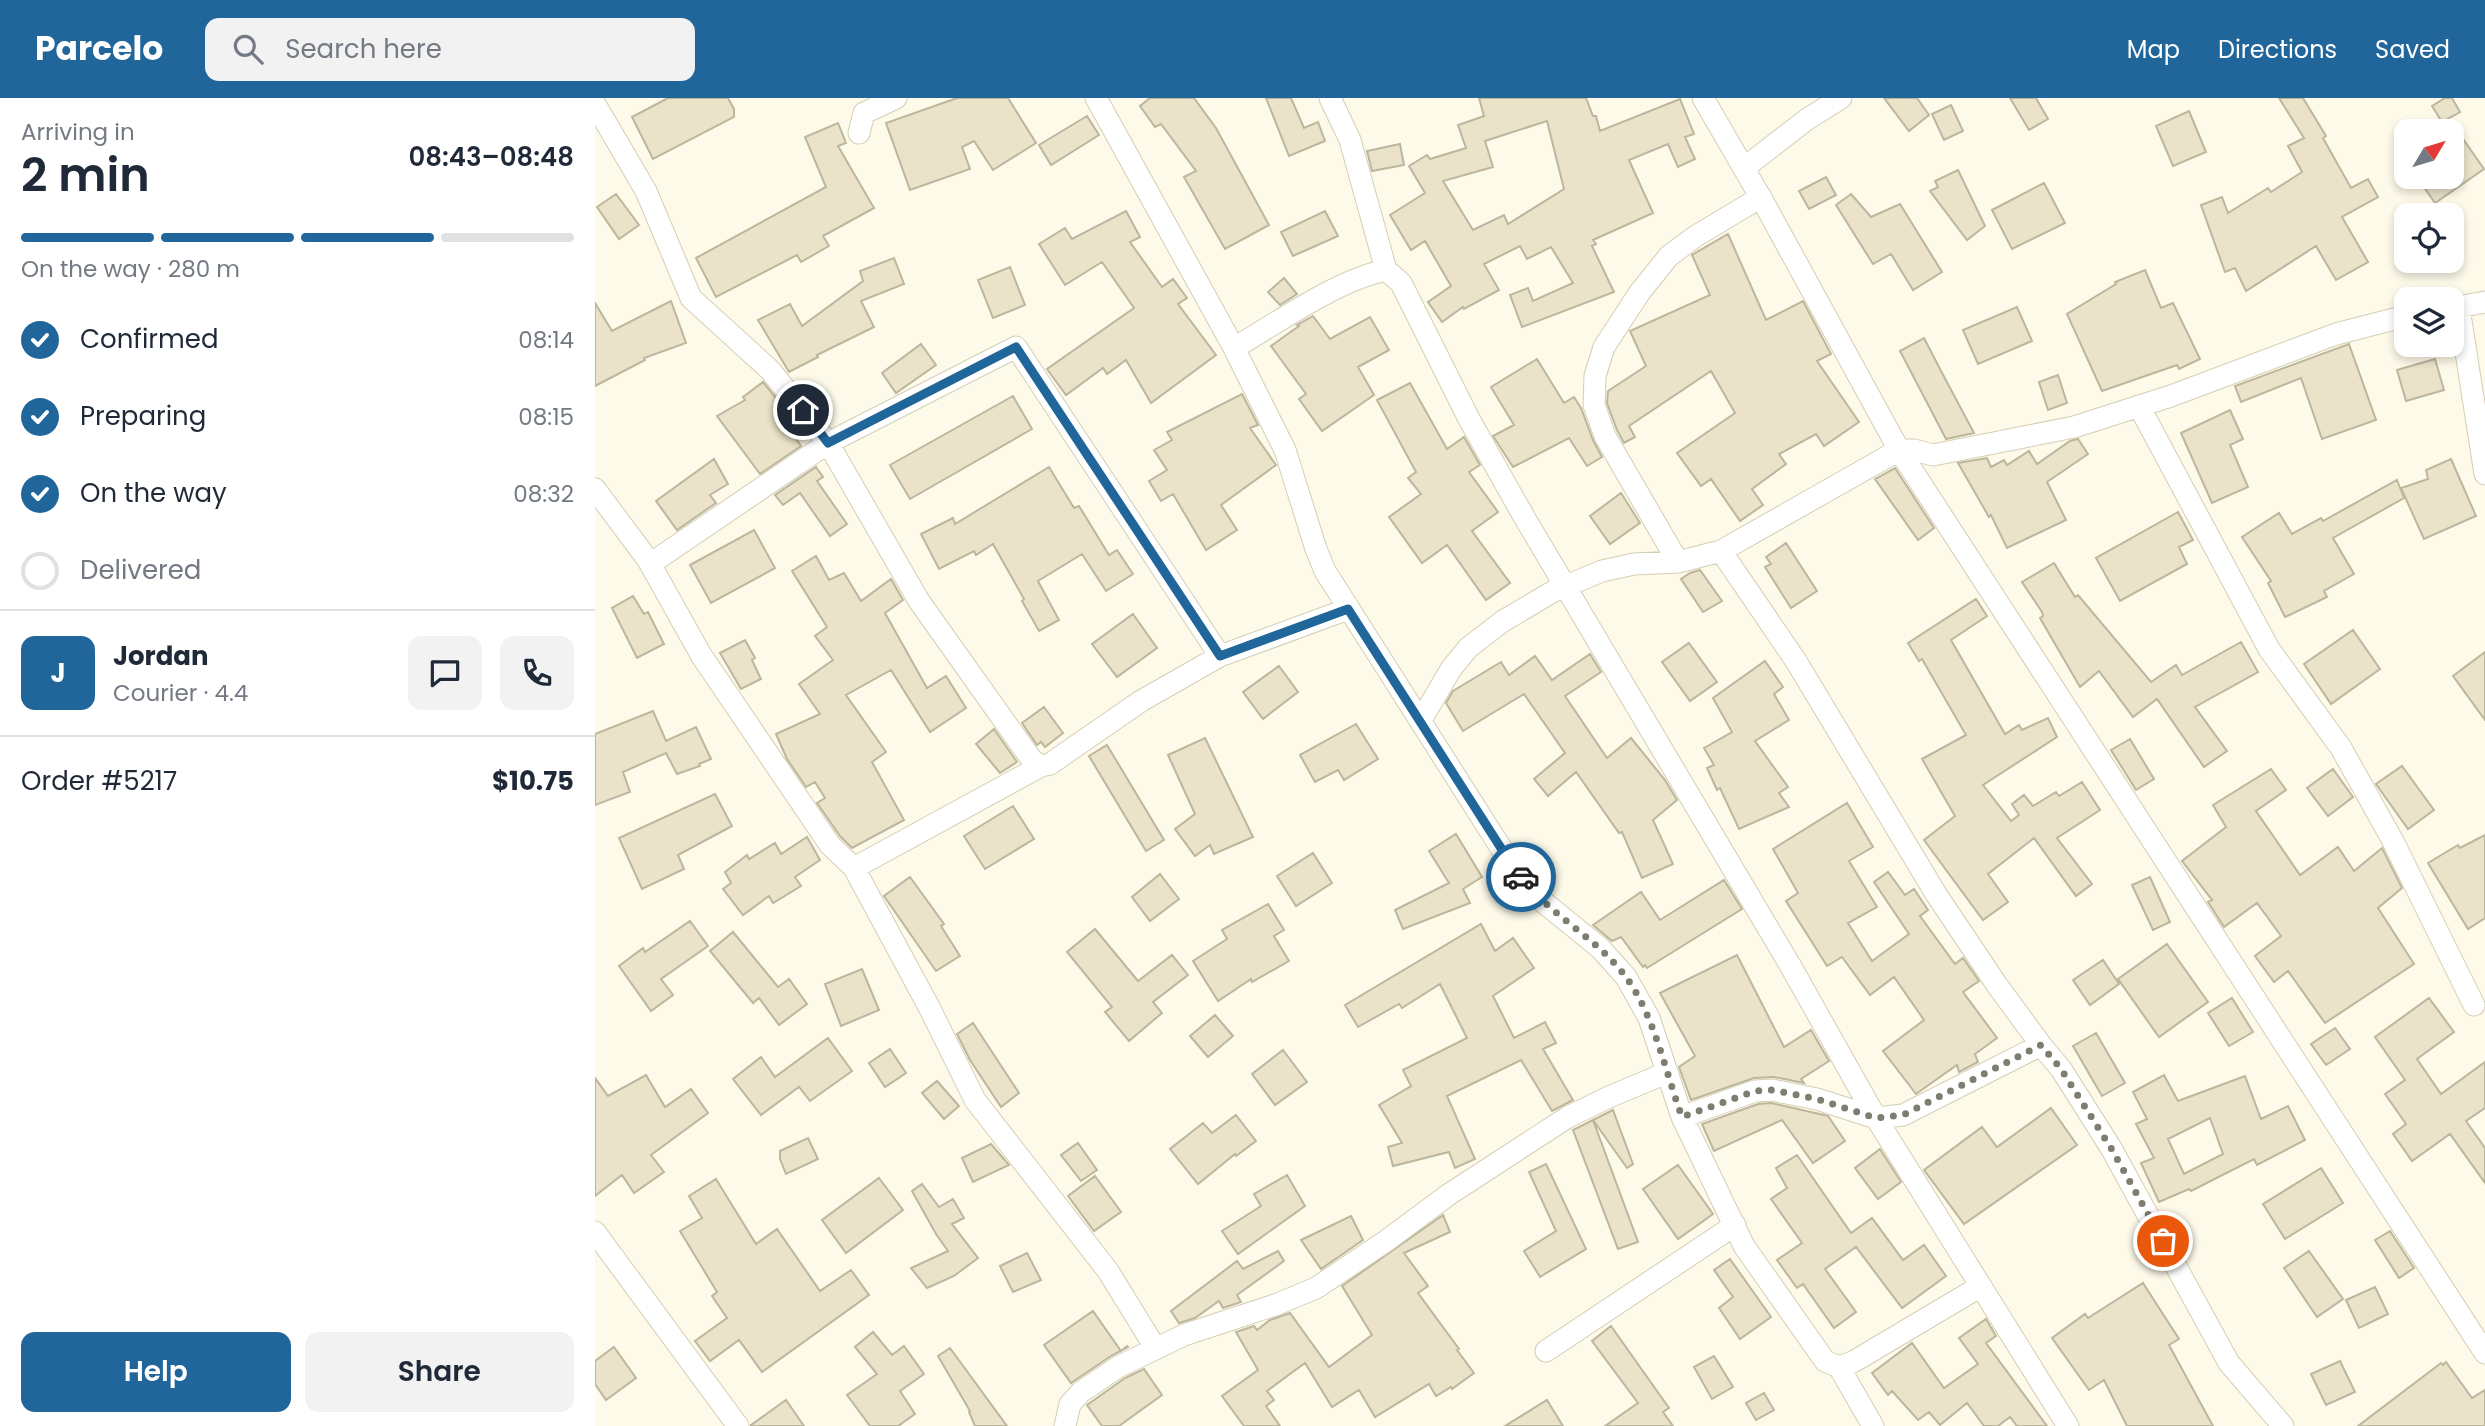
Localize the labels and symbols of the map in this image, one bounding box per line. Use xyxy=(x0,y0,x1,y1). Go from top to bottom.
north arrow xyxy=(2394,119,2464,189)
pin xyxy=(773,380,833,440)
courier xyxy=(1486,842,1556,912)
pin xyxy=(2133,1211,2193,1271)

